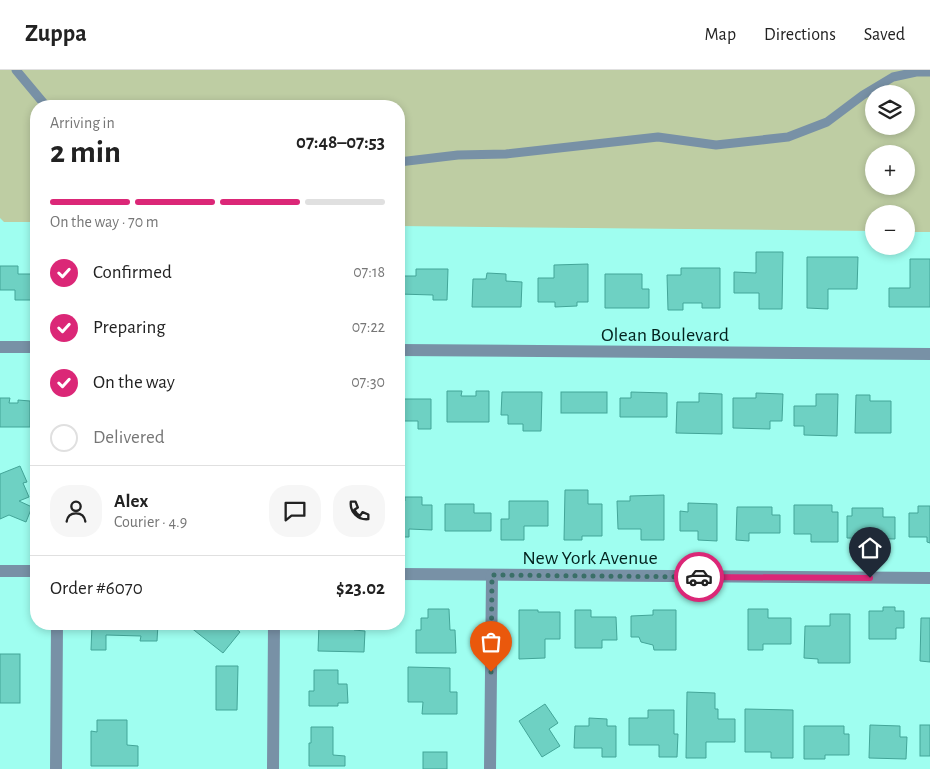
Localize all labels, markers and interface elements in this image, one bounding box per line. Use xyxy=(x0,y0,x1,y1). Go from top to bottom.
text: Zuppa xyxy=(25,22,87,46)
text: Map xyxy=(705,26,736,44)
text: Directions xyxy=(764,26,836,44)
text: Saved xyxy=(864,26,905,44)
map controls xyxy=(865,85,915,255)
button: layers xyxy=(865,85,915,135)
text: Arriving in xyxy=(50,115,115,131)
text: 07:48–07:53 xyxy=(296,133,385,152)
text: 2 min xyxy=(50,136,121,168)
button: + xyxy=(865,145,915,195)
button: − xyxy=(865,205,915,255)
text: On the way · 70 m xyxy=(50,214,159,230)
icon: check xyxy=(50,259,78,287)
text: Confirmed xyxy=(93,263,172,282)
text: 07:18 xyxy=(353,264,385,280)
icon: check xyxy=(50,314,78,342)
text: Preparing xyxy=(93,318,166,337)
text: 07:22 xyxy=(352,319,385,335)
street label: Olean Boulevard xyxy=(601,325,729,345)
icon: check xyxy=(50,369,78,397)
text: On the way xyxy=(93,373,175,392)
text: 07:30 xyxy=(351,374,385,390)
text: Delivered xyxy=(93,428,165,447)
button: person xyxy=(50,485,102,537)
button: chat xyxy=(269,485,321,537)
button: phone xyxy=(333,485,385,537)
text: Alex xyxy=(114,492,148,511)
text: Courier · 4.9 xyxy=(114,514,187,530)
pin xyxy=(849,527,891,578)
icon: home xyxy=(856,534,884,562)
street label: New York Avenue xyxy=(522,548,658,568)
courier xyxy=(674,552,724,602)
icon: car xyxy=(685,563,713,591)
text: Order #6070 xyxy=(50,579,143,598)
text: $23.02 xyxy=(336,579,385,598)
pin xyxy=(470,621,512,672)
icon: bag xyxy=(477,628,505,656)

